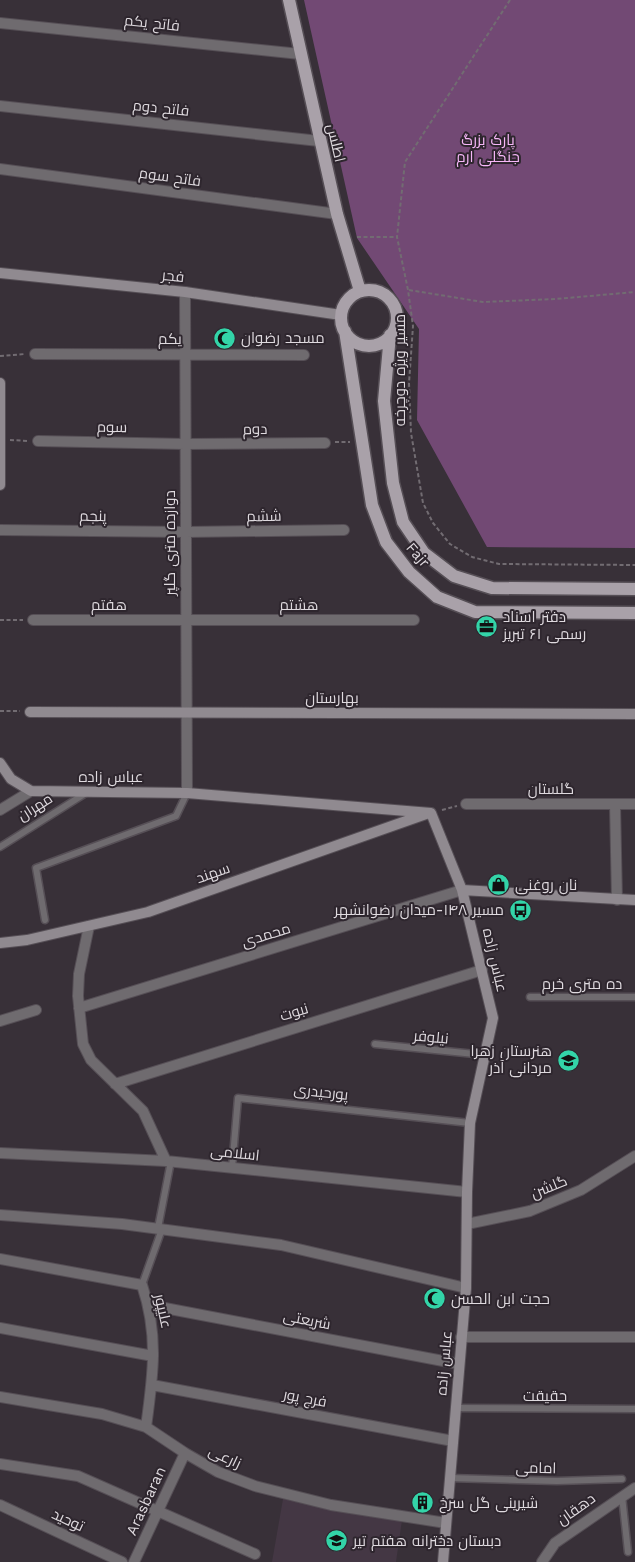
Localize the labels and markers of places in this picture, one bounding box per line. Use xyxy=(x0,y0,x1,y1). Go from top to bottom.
mosque icon: مسجد رضوان xyxy=(213,326,237,350)
place label: مسجد رضوان xyxy=(241,329,325,348)
place label: دفتر اسناد رسمی ۶۱ تبریز xyxy=(502,608,586,644)
office icon: دفتر اسناد رسمی ۶۱ تبریز xyxy=(475,614,499,638)
shop icon: نان روغنی xyxy=(487,873,511,897)
place label: نان روغنی xyxy=(515,876,577,895)
bus stop icon: مسیر ۱۴۸-میدان رضوانشهر xyxy=(508,898,532,922)
place label: مسیر ۱۴۸-میدان رضوانشهر xyxy=(333,901,504,920)
place label: هنرستان زهرا مردانی آذر xyxy=(470,1042,552,1078)
school or university icon: هنرستان زهرا مردانی آذر xyxy=(556,1048,580,1072)
mosque icon: حجت ابن الحسن xyxy=(423,1287,447,1311)
place label: حجت ابن الحسن xyxy=(451,1290,550,1309)
building icon: شیرینی گل سرخ xyxy=(411,1491,435,1515)
place label: شیرینی گل سرخ xyxy=(439,1494,538,1514)
school or university icon: دبستان دخترانه هفتم تیر xyxy=(325,1529,349,1553)
place label: دبستان دخترانه هفتم تیر xyxy=(352,1532,501,1551)

